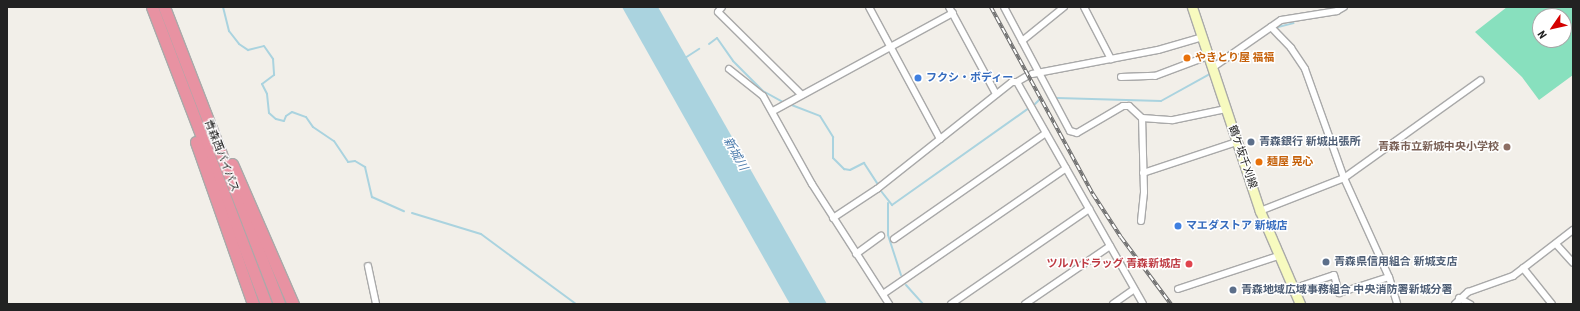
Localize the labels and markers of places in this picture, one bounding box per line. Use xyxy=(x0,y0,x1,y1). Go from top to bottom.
place label: やきとり屋 福福 xyxy=(1195,51,1275,65)
marker: やきとり屋 福福 xyxy=(1182,53,1192,63)
place label: フクシ・ボディー xyxy=(926,71,1014,85)
marker: フクシ・ボディー xyxy=(913,73,923,83)
place label: 青森銀行 新城出張所 xyxy=(1259,135,1361,149)
marker: 青森銀行 新城出張所 xyxy=(1246,137,1256,147)
place label: 青森市立新城中央小学校 xyxy=(1378,140,1499,154)
marker: 青森市立新城中央小学校 xyxy=(1502,142,1512,152)
place label: 麺屋 晃心 xyxy=(1267,155,1314,169)
marker: 麺屋 晃心 xyxy=(1254,157,1264,167)
place label: マエダストア 新城店 xyxy=(1186,219,1288,233)
marker: マエダストア 新城店 xyxy=(1173,221,1183,231)
place label: 青森県信用組合 新城支店 xyxy=(1334,255,1458,269)
place label: ツルハドラッグ 青森新城店 xyxy=(1046,257,1181,271)
marker: 青森県信用組合 新城支店 xyxy=(1321,257,1331,267)
marker: ツルハドラッグ 青森新城店 xyxy=(1184,259,1194,269)
place label: 青森地域広域事務組合 中央消防署新城分署 xyxy=(1241,283,1453,297)
marker: 青森地域広域事務組合 中央消防署新城分署 xyxy=(1228,285,1238,295)

